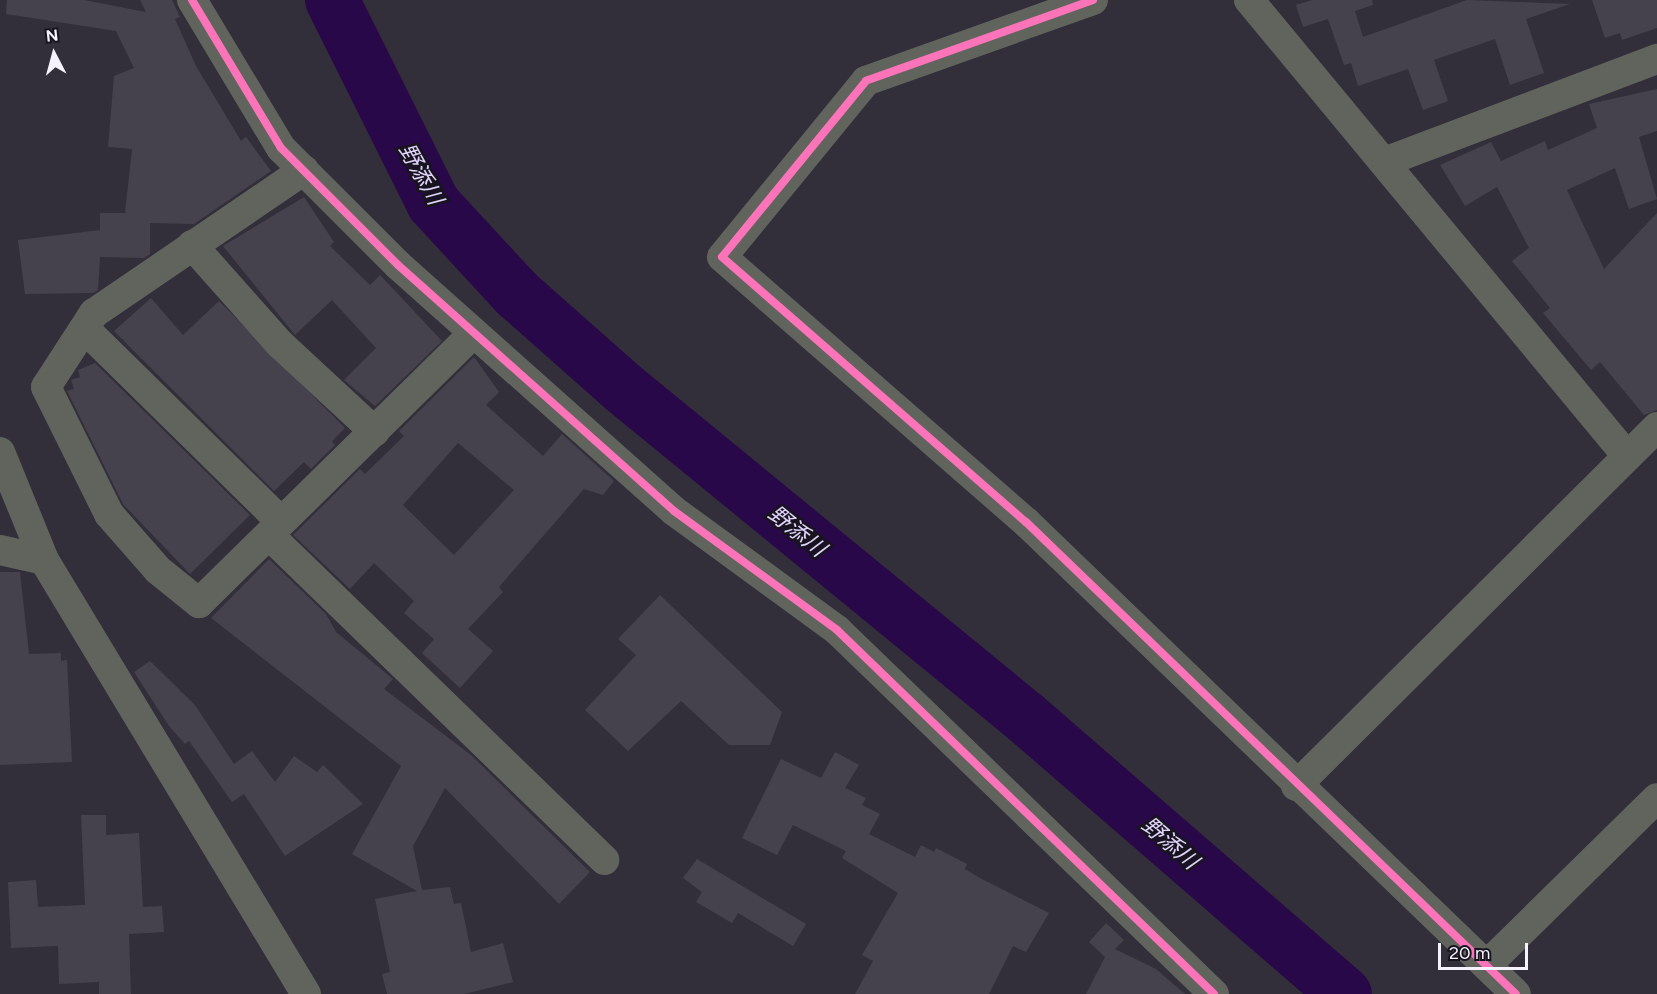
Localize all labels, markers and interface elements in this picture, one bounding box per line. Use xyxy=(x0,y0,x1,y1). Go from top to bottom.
north arrow xyxy=(24,24,84,84)
text: N xyxy=(45,26,59,46)
water label: 野添川 xyxy=(393,139,449,209)
water label: 野添川 xyxy=(763,500,831,562)
water label: 野添川 xyxy=(1136,811,1204,875)
scale bar xyxy=(1441,931,1531,969)
text: 20 m xyxy=(1449,942,1490,964)

